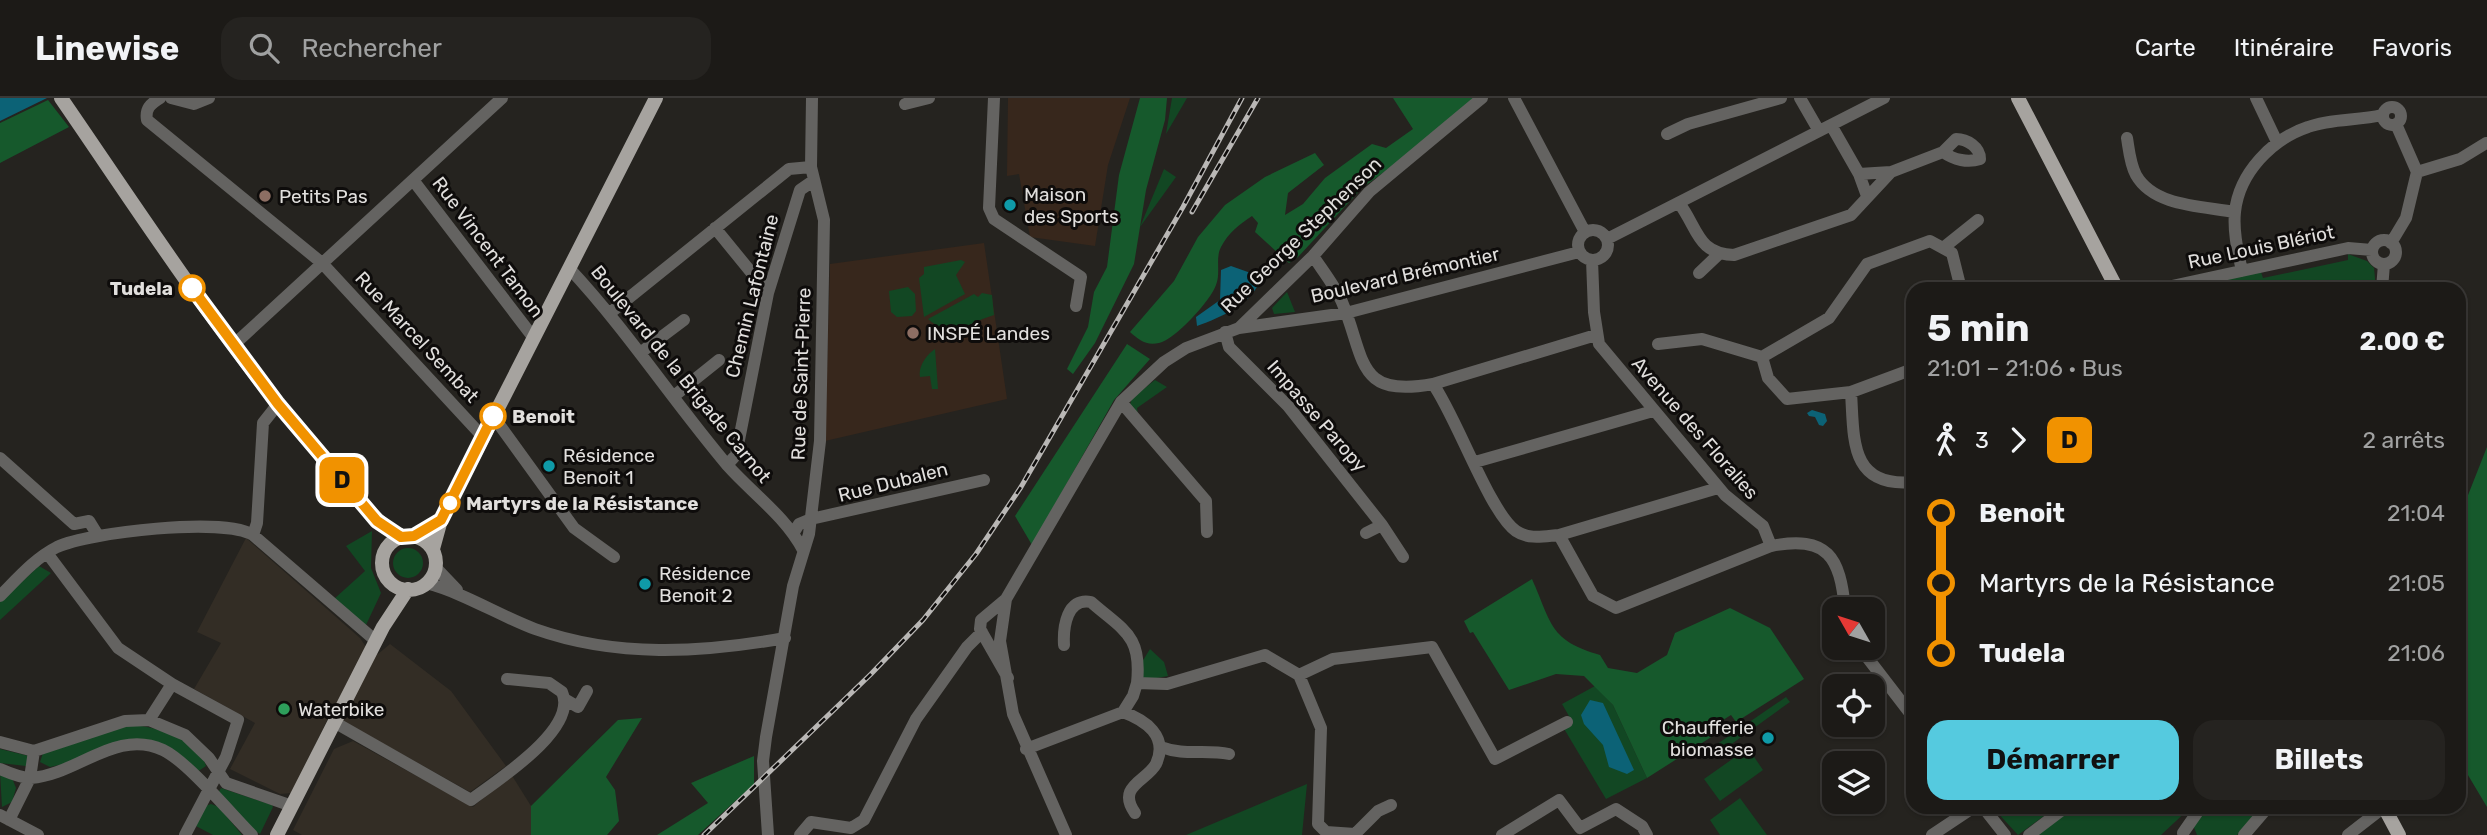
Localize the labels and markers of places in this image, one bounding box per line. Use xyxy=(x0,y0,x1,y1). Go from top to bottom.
place label: Maison des Sports xyxy=(1024,183,1119,228)
place label: Petits Pas xyxy=(279,185,368,208)
marker: Petits Pas xyxy=(257,188,273,204)
marker: Maison des Sports xyxy=(1002,197,1018,213)
marker: Tudela xyxy=(179,275,205,301)
place label: Tudela xyxy=(110,277,173,300)
place label: INSPÉ Landes xyxy=(927,322,1050,345)
marker: INSPÉ Landes xyxy=(905,325,921,341)
marker: Benoit xyxy=(480,403,506,429)
place label: Benoit xyxy=(512,405,575,428)
place label: Résidence Benoit 1 xyxy=(563,444,655,489)
marker: Résidence Benoit 1 xyxy=(541,458,557,474)
place label: Martyrs de la Résistance xyxy=(466,492,698,515)
marker: Martyrs de la Résistance xyxy=(440,493,460,513)
place label: Résidence Benoit 2 xyxy=(659,562,751,607)
marker: Résidence Benoit 2 xyxy=(637,576,653,592)
place label: Waterbike xyxy=(298,698,384,721)
marker: Waterbike xyxy=(276,701,292,717)
place label: Chaufferie biomasse xyxy=(1662,716,1754,761)
marker: Chaufferie biomasse xyxy=(1760,730,1776,746)

